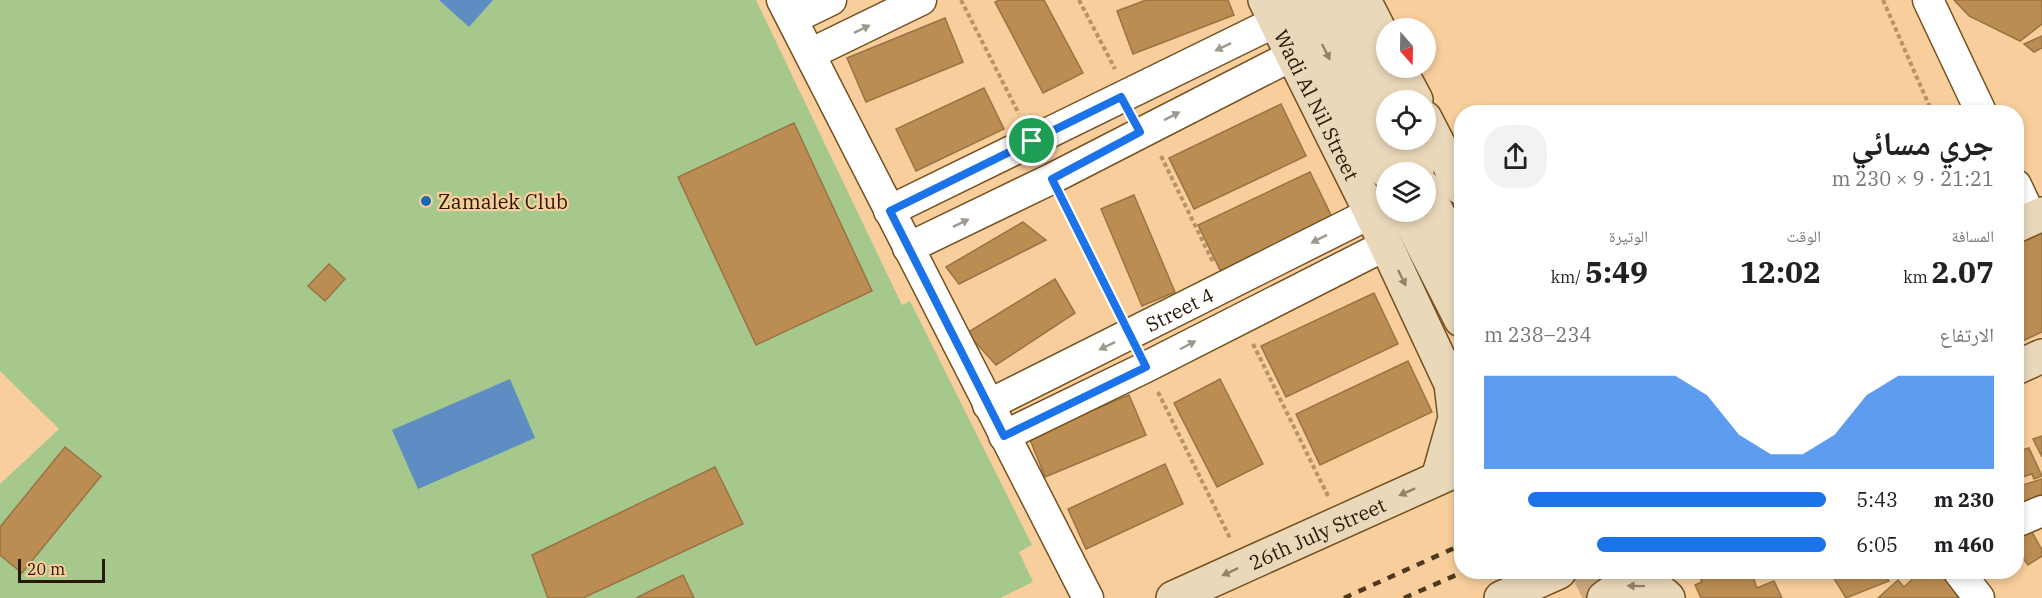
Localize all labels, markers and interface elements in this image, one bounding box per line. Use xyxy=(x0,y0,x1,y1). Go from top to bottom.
north arrow xyxy=(1376,18,1436,78)
map controls xyxy=(1376,18,1436,222)
one-way arrow xyxy=(854,24,871,33)
street label: Wadi Al Nil Street xyxy=(1268,25,1366,185)
one-way arrow xyxy=(1214,43,1231,52)
one-way arrow xyxy=(1321,44,1331,61)
button: locate xyxy=(1376,90,1436,150)
one-way arrow xyxy=(1164,111,1181,120)
pin xyxy=(1006,115,1057,166)
text: جري مسائي xyxy=(1851,121,1994,164)
icon: arrive xyxy=(1015,124,1048,157)
button: share xyxy=(1484,125,1547,188)
button: layers xyxy=(1376,162,1436,222)
text: 21:21 · 9 × 230 m xyxy=(1831,165,1994,192)
place label: Zamalek Club xyxy=(438,188,568,215)
marker: Zamalek Club xyxy=(419,194,433,208)
one-way arrow xyxy=(952,218,969,227)
text: الوتيرة xyxy=(1609,226,1648,246)
text: الوقت xyxy=(1787,226,1821,246)
text: المسافة xyxy=(1952,226,1994,246)
one-way arrow xyxy=(1310,234,1328,244)
text: 5:49 xyxy=(1585,252,1648,291)
text: 12:02 xyxy=(1740,252,1821,291)
text: 2.07 xyxy=(1932,252,1994,291)
text: /km xyxy=(1551,267,1585,287)
text: km xyxy=(1903,267,1932,287)
one-way arrow xyxy=(1398,270,1407,287)
street label: Street 4 xyxy=(1141,281,1218,337)
text: 234–238 m xyxy=(1484,321,1591,348)
text: الارتفاع xyxy=(1939,321,1994,348)
one-way arrow xyxy=(1180,340,1197,350)
one-way arrow xyxy=(1099,341,1116,351)
text: 5:43 xyxy=(1856,486,1898,513)
text: 230 m xyxy=(1934,486,1994,513)
one-way arrow xyxy=(1399,487,1416,496)
street label: 26th July Street xyxy=(1244,490,1390,576)
text: 6:05 xyxy=(1856,531,1898,558)
text: 460 m xyxy=(1934,531,1994,558)
scale bar xyxy=(18,556,105,584)
text: 20 m xyxy=(27,559,65,579)
one-way arrow xyxy=(1221,568,1238,577)
one-way arrow xyxy=(1626,582,1645,591)

